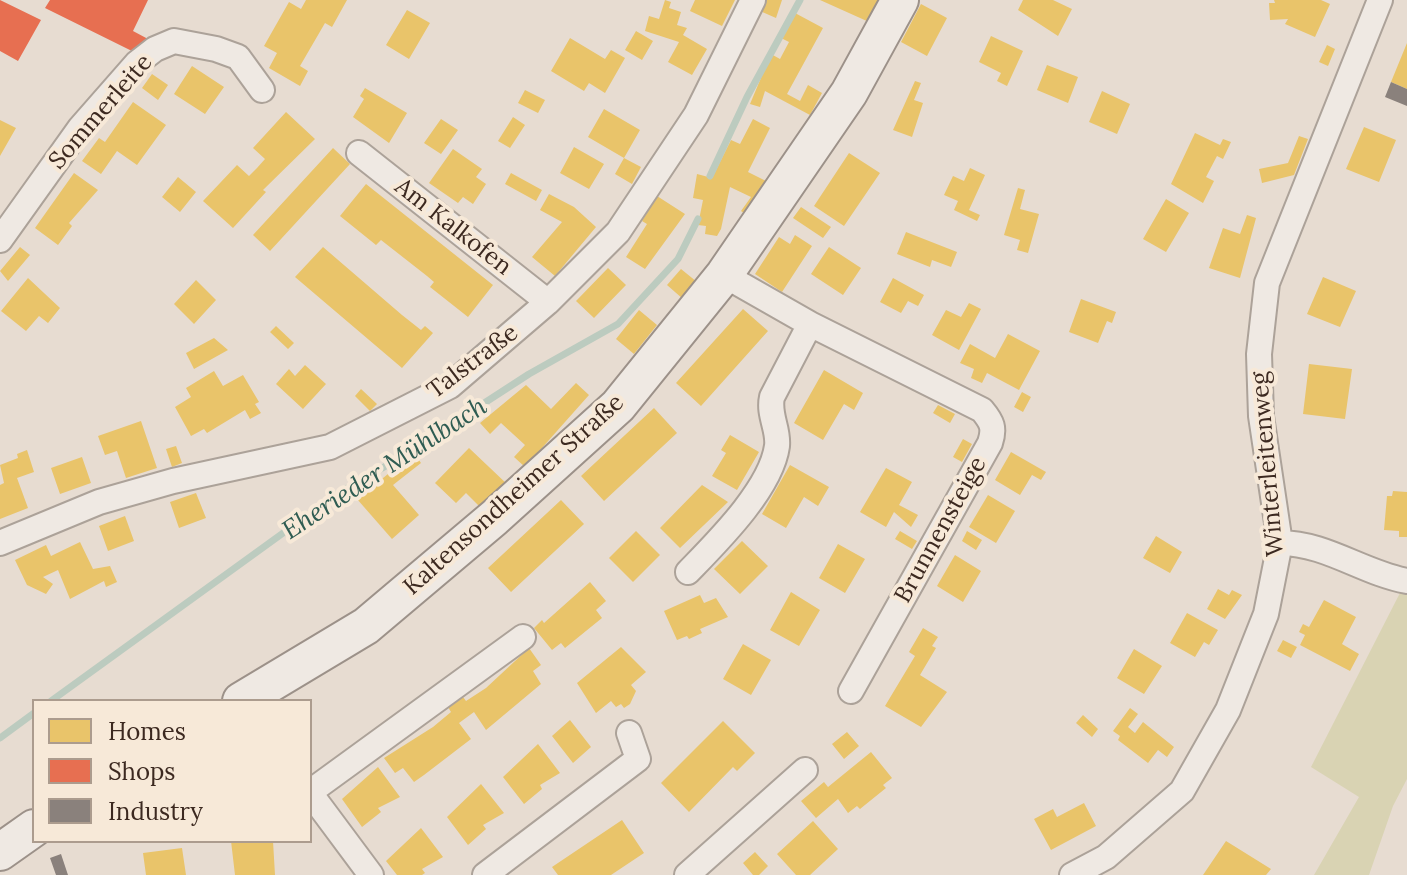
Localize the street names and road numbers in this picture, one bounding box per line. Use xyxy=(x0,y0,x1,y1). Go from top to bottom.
street label: Sommerleite xyxy=(43,49,159,175)
street label: Am Kalkofen xyxy=(389,172,517,282)
street label: Talstraße xyxy=(422,319,524,405)
street label: Winterleitenweg xyxy=(1246,370,1290,558)
street label: Kaltensondheimer Straße xyxy=(398,389,630,601)
street label: Brunnensteige xyxy=(889,452,993,608)

